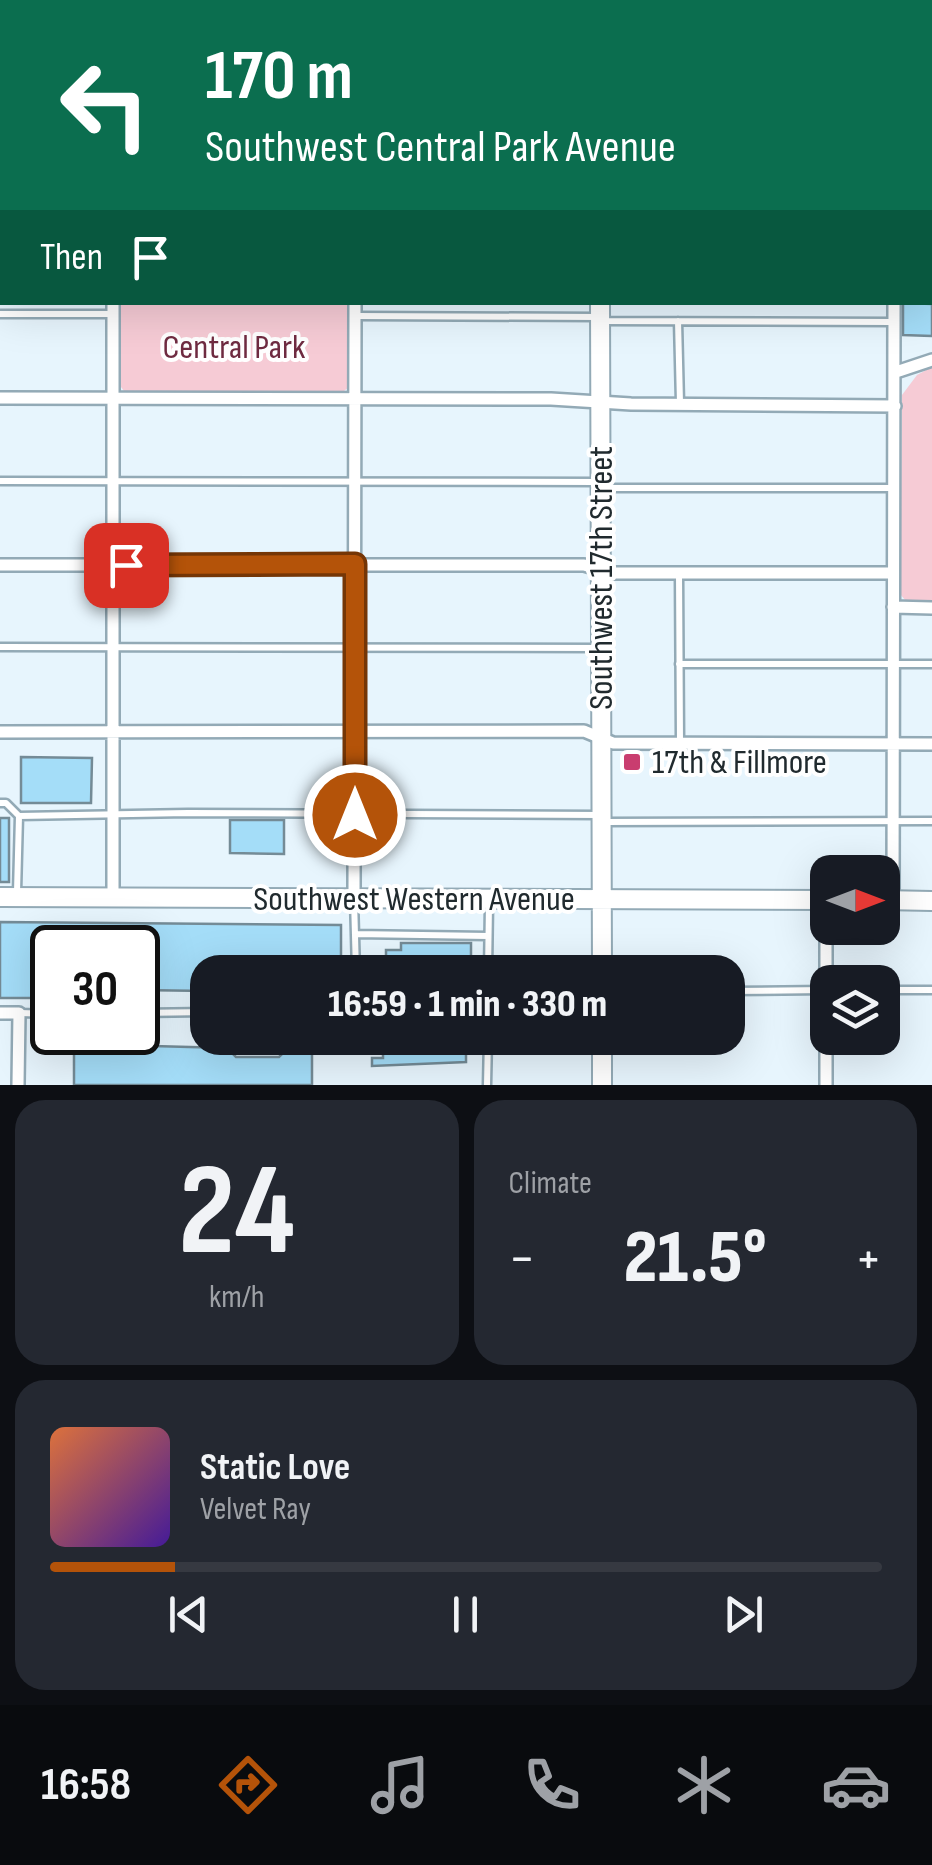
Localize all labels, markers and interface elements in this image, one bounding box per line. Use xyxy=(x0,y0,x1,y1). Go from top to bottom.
text: 170 m xyxy=(205,35,353,119)
icon: left xyxy=(40,40,170,170)
text: Southwest Central Park Avenue xyxy=(205,120,676,175)
icon: arrive xyxy=(123,230,178,285)
text: Then xyxy=(40,235,103,280)
park label: Central Park xyxy=(163,326,306,369)
street label: Southwest 17th Street xyxy=(580,446,623,710)
pin xyxy=(84,523,169,608)
icon: arrive xyxy=(99,538,154,593)
place label: 17th & Fillmore xyxy=(652,741,827,784)
marker: 17th & Fillmore xyxy=(621,751,643,773)
position arrow xyxy=(303,763,407,867)
north arrow xyxy=(810,855,900,945)
map controls xyxy=(810,855,900,1055)
street label: Southwest Western Avenue xyxy=(253,878,575,921)
speed limit sign: 30 xyxy=(30,925,160,1055)
button: layers xyxy=(810,965,900,1055)
text: 16:59 · 1 min · 330 m xyxy=(328,982,607,1027)
text: 24 xyxy=(178,1135,295,1291)
text: Climate xyxy=(509,1164,592,1203)
text: 21.5° xyxy=(624,1213,767,1304)
text: − xyxy=(509,1226,535,1293)
text: + xyxy=(855,1226,882,1293)
text: km/h xyxy=(209,1278,264,1317)
text: Static Love xyxy=(200,1445,350,1490)
text: Velvet Ray xyxy=(200,1490,311,1529)
icon: previous xyxy=(161,1587,216,1642)
icon: pause xyxy=(438,1587,493,1642)
icon: next xyxy=(716,1587,771,1642)
icon: directions xyxy=(213,1750,283,1820)
icon: music xyxy=(365,1750,435,1820)
icon: phone xyxy=(517,1750,587,1820)
icon: climate xyxy=(669,1750,739,1820)
icon: car xyxy=(821,1750,891,1820)
text: 16:58 xyxy=(41,1758,131,1813)

